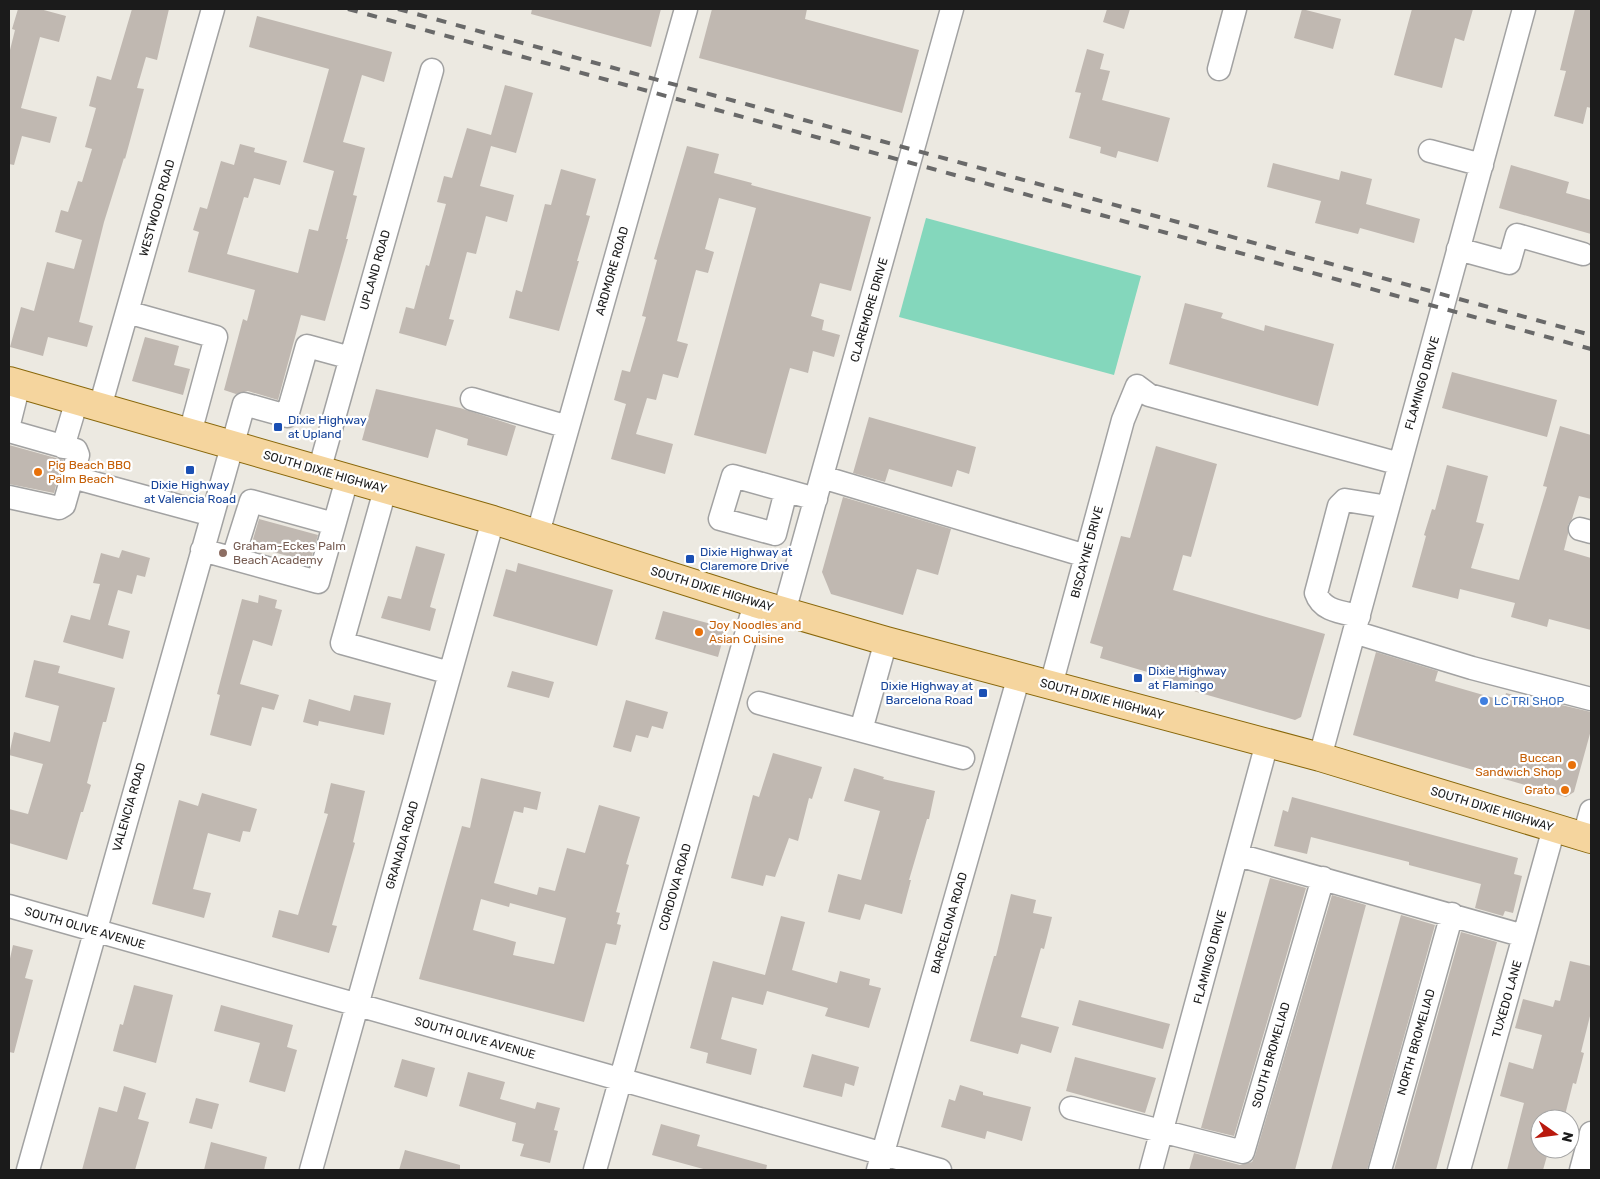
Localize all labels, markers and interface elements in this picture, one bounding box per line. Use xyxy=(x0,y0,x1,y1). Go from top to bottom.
street label: WESTWOOD ROAD xyxy=(136,158,178,258)
street label: ARDMORE ROAD xyxy=(593,225,631,317)
street label: UPLAND ROAD xyxy=(357,228,393,312)
street label: CLAREMORE DRIVE xyxy=(847,256,891,364)
street label: FLAMINGO DRIVE xyxy=(1402,335,1442,431)
place label: Dixie Highway at Upland xyxy=(288,413,367,441)
marker: Dixie Highway at Upland xyxy=(272,421,284,433)
street label: SOUTH DIXIE HIGHWAY xyxy=(262,448,389,496)
place label: Pig Beach BBQ Palm Beach xyxy=(48,458,131,486)
marker: Dixie Highway at Valencia Road xyxy=(184,464,196,476)
marker: Pig Beach BBQ Palm Beach xyxy=(32,466,44,478)
place label: Dixie Highway at Valencia Road xyxy=(144,478,236,506)
street label: BISCAYNE DRIVE xyxy=(1068,504,1106,600)
place label: Graham-Eckes Palm Beach Academy xyxy=(233,539,346,567)
place label: Dixie Highway at Claremore Drive xyxy=(700,545,793,573)
marker: Graham-Eckes Palm Beach Academy xyxy=(217,547,229,559)
marker: Dixie Highway at Claremore Drive xyxy=(684,553,696,565)
street label: SOUTH DIXIE HIGHWAY xyxy=(649,564,775,614)
place label: Joy Noodles and Asian Cuisine xyxy=(709,618,802,646)
marker: Joy Noodles and Asian Cuisine xyxy=(693,626,705,638)
place label: Dixie Highway at Flamingo xyxy=(1148,664,1227,692)
marker: Dixie Highway at Flamingo xyxy=(1132,672,1144,684)
street label: SOUTH DIXIE HIGHWAY xyxy=(1038,676,1166,722)
place label: Dixie Highway at Barcelona Road xyxy=(881,679,973,707)
marker: Dixie Highway at Barcelona Road xyxy=(977,687,989,699)
place label: LC TRI SHOP xyxy=(1494,694,1564,708)
marker: LC TRI SHOP xyxy=(1478,695,1490,707)
place label: Buccan Sandwich Shop xyxy=(1475,751,1562,779)
marker: Buccan Sandwich Shop xyxy=(1566,759,1578,771)
street label: VALENCIA ROAD xyxy=(110,761,148,853)
place label: Grato xyxy=(1524,783,1555,797)
street label: SOUTH DIXIE HIGHWAY xyxy=(1429,784,1555,834)
marker: Grato xyxy=(1559,784,1571,796)
street label: GRANADA ROAD xyxy=(383,799,421,891)
street label: CORDOVA ROAD xyxy=(656,842,694,932)
street label: BARCELONA ROAD xyxy=(928,871,970,975)
street label: SOUTH OLIVE AVENUE xyxy=(23,904,147,952)
street label: FLAMINGO DRIVE xyxy=(1191,908,1229,1006)
street label: TUXEDO LANE xyxy=(1489,959,1525,1039)
street label: NORTH BROMELIAD xyxy=(1394,987,1438,1097)
street label: SOUTH BROMELIAD xyxy=(1249,1000,1293,1110)
street label: SOUTH OLIVE AVENUE xyxy=(413,1014,537,1062)
north arrow xyxy=(1530,1109,1580,1159)
text: N xyxy=(1558,1130,1577,1144)

